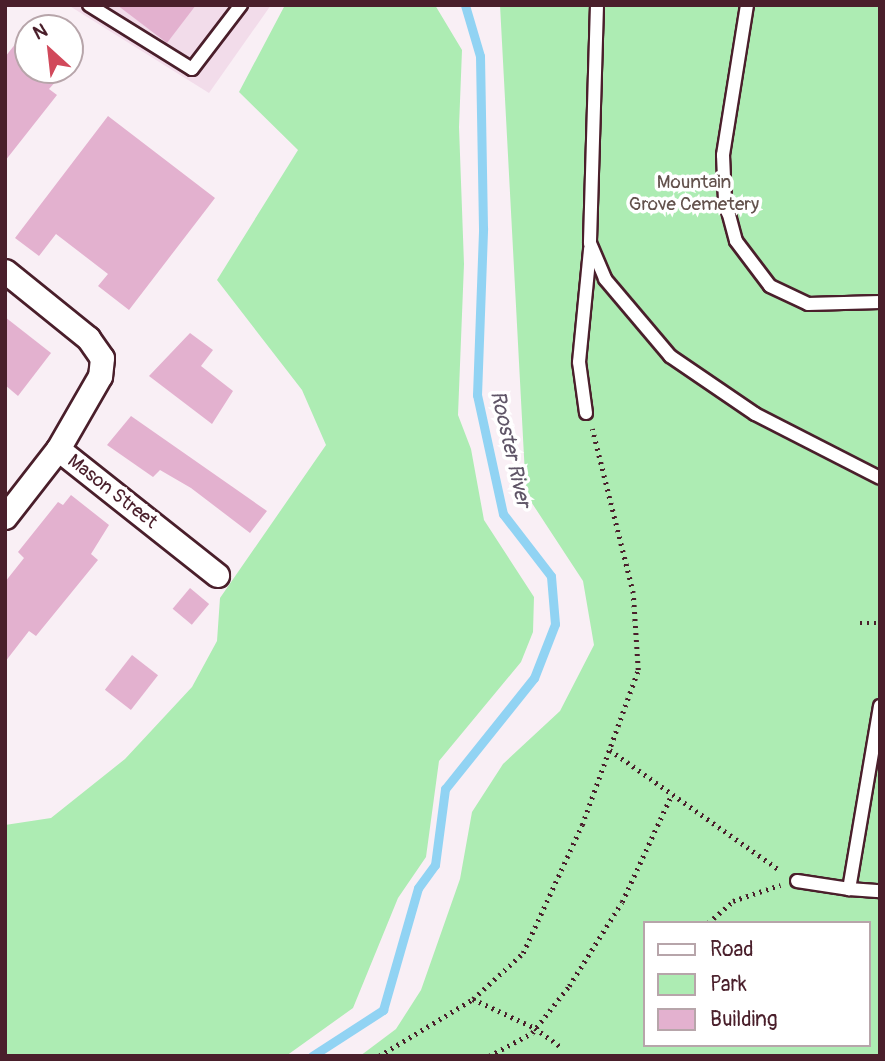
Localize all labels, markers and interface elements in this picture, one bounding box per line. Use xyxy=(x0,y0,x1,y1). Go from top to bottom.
north arrow xyxy=(14,14,84,84)
text: N xyxy=(29,18,52,46)
park label: Mountain Grove Cemetery xyxy=(629,172,759,216)
water label: Rooster River xyxy=(484,388,536,510)
street label: Mason Street xyxy=(63,450,161,534)
legend xyxy=(644,921,871,1047)
text: Road xyxy=(710,936,754,963)
text: Park xyxy=(710,971,747,998)
text: Building xyxy=(710,1006,777,1033)

